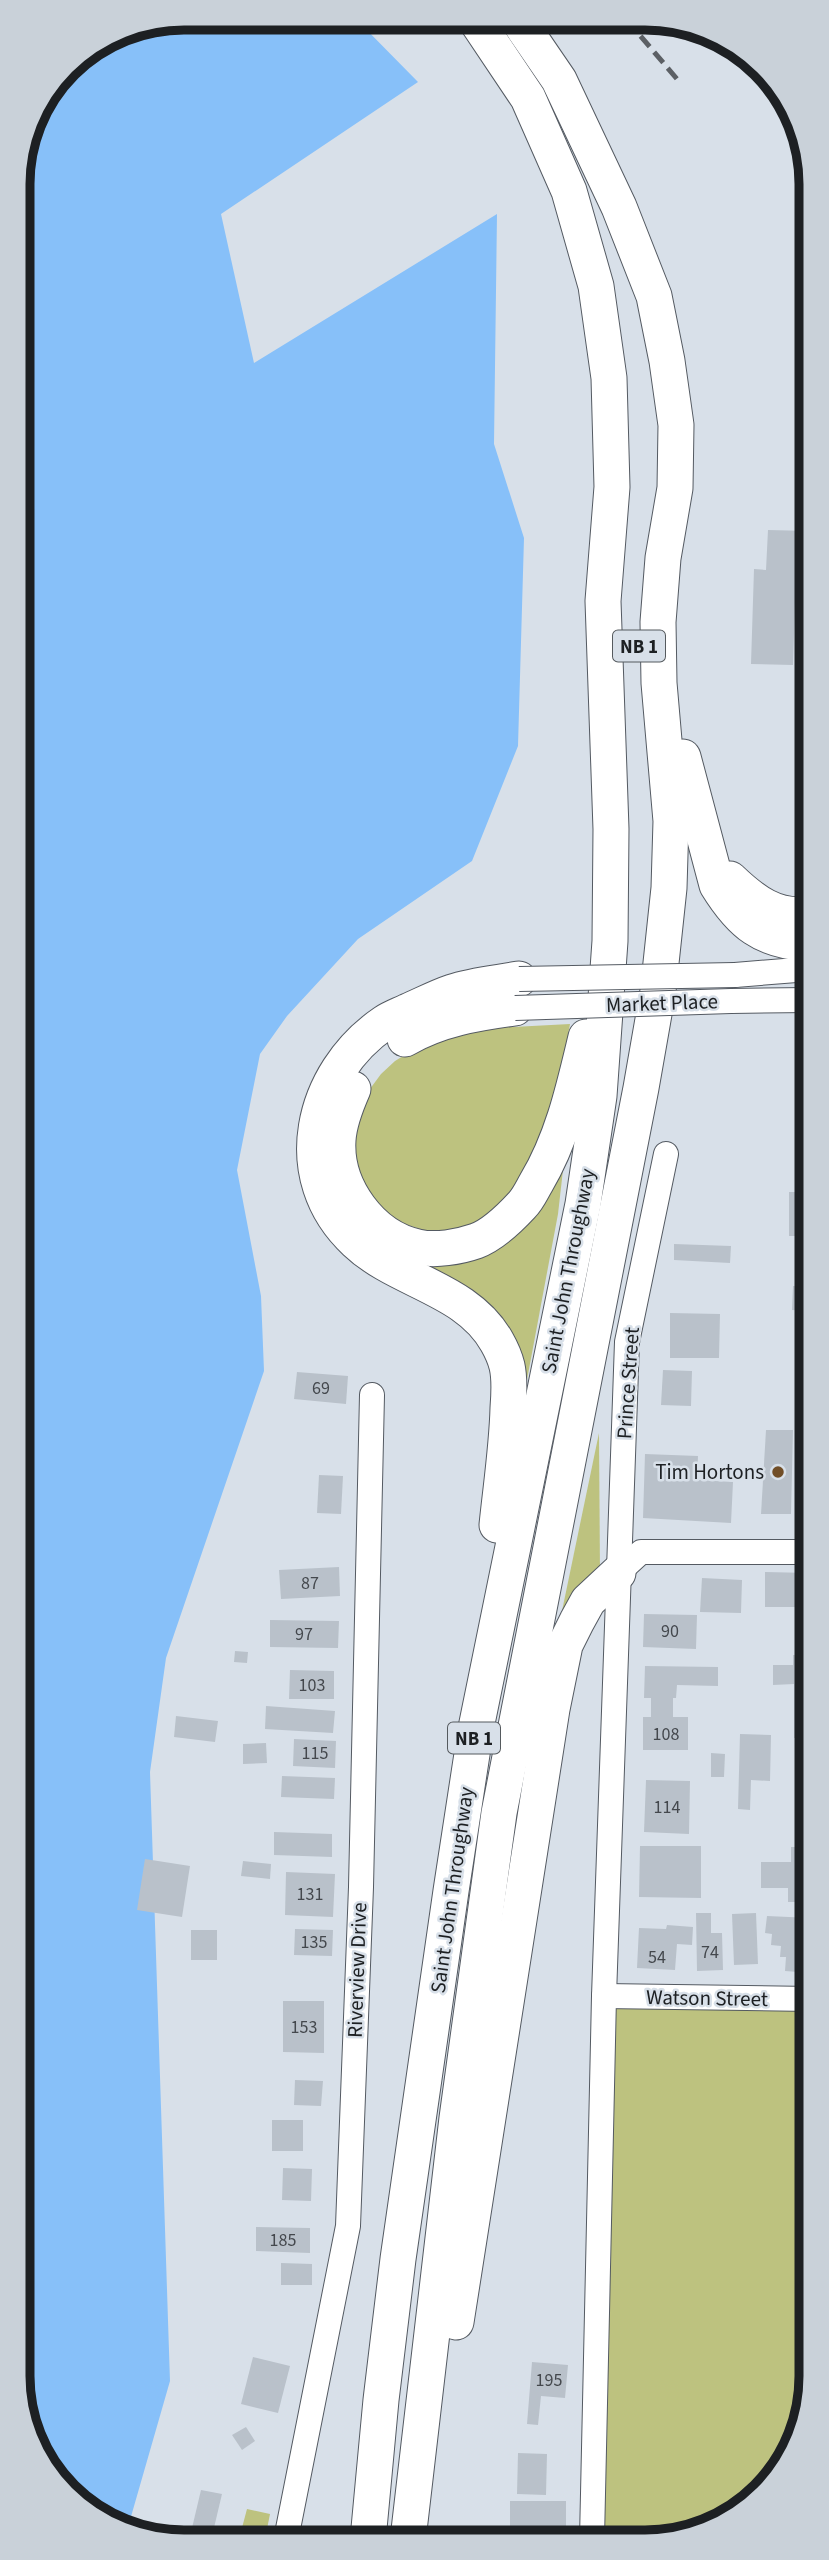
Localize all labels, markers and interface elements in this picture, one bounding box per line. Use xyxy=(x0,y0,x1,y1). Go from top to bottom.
road number: NB 1 xyxy=(613,631,665,662)
street label: Market Place xyxy=(605,986,719,1020)
street label: Saint John Throughway xyxy=(533,1166,603,1376)
street label: Prince Street xyxy=(609,1326,647,1440)
house number: 69 xyxy=(312,1376,330,1401)
place label: Tim Hortons xyxy=(655,1457,764,1487)
marker: Tim Hortons xyxy=(770,1464,786,1480)
house number: 87 xyxy=(301,1571,319,1596)
house number: 90 xyxy=(661,1619,679,1644)
house number: 97 xyxy=(295,1622,313,1647)
house number: 103 xyxy=(299,1673,325,1698)
road number: NB 1 xyxy=(448,1722,500,1754)
house number: 108 xyxy=(653,1722,679,1747)
house number: 115 xyxy=(302,1741,328,1766)
street label: Saint John Throughway xyxy=(423,1785,481,1995)
house number: 114 xyxy=(654,1795,680,1820)
house number: 131 xyxy=(297,1882,323,1907)
street label: Riverview Drive xyxy=(340,1902,374,2038)
house number: 135 xyxy=(301,1930,327,1955)
house number: 74 xyxy=(701,1940,719,1965)
house number: 54 xyxy=(648,1945,666,1970)
street label: Watson Street xyxy=(646,1982,768,2014)
house number: 153 xyxy=(291,2015,317,2040)
house number: 185 xyxy=(270,2228,296,2253)
house number: 195 xyxy=(536,2368,562,2393)

